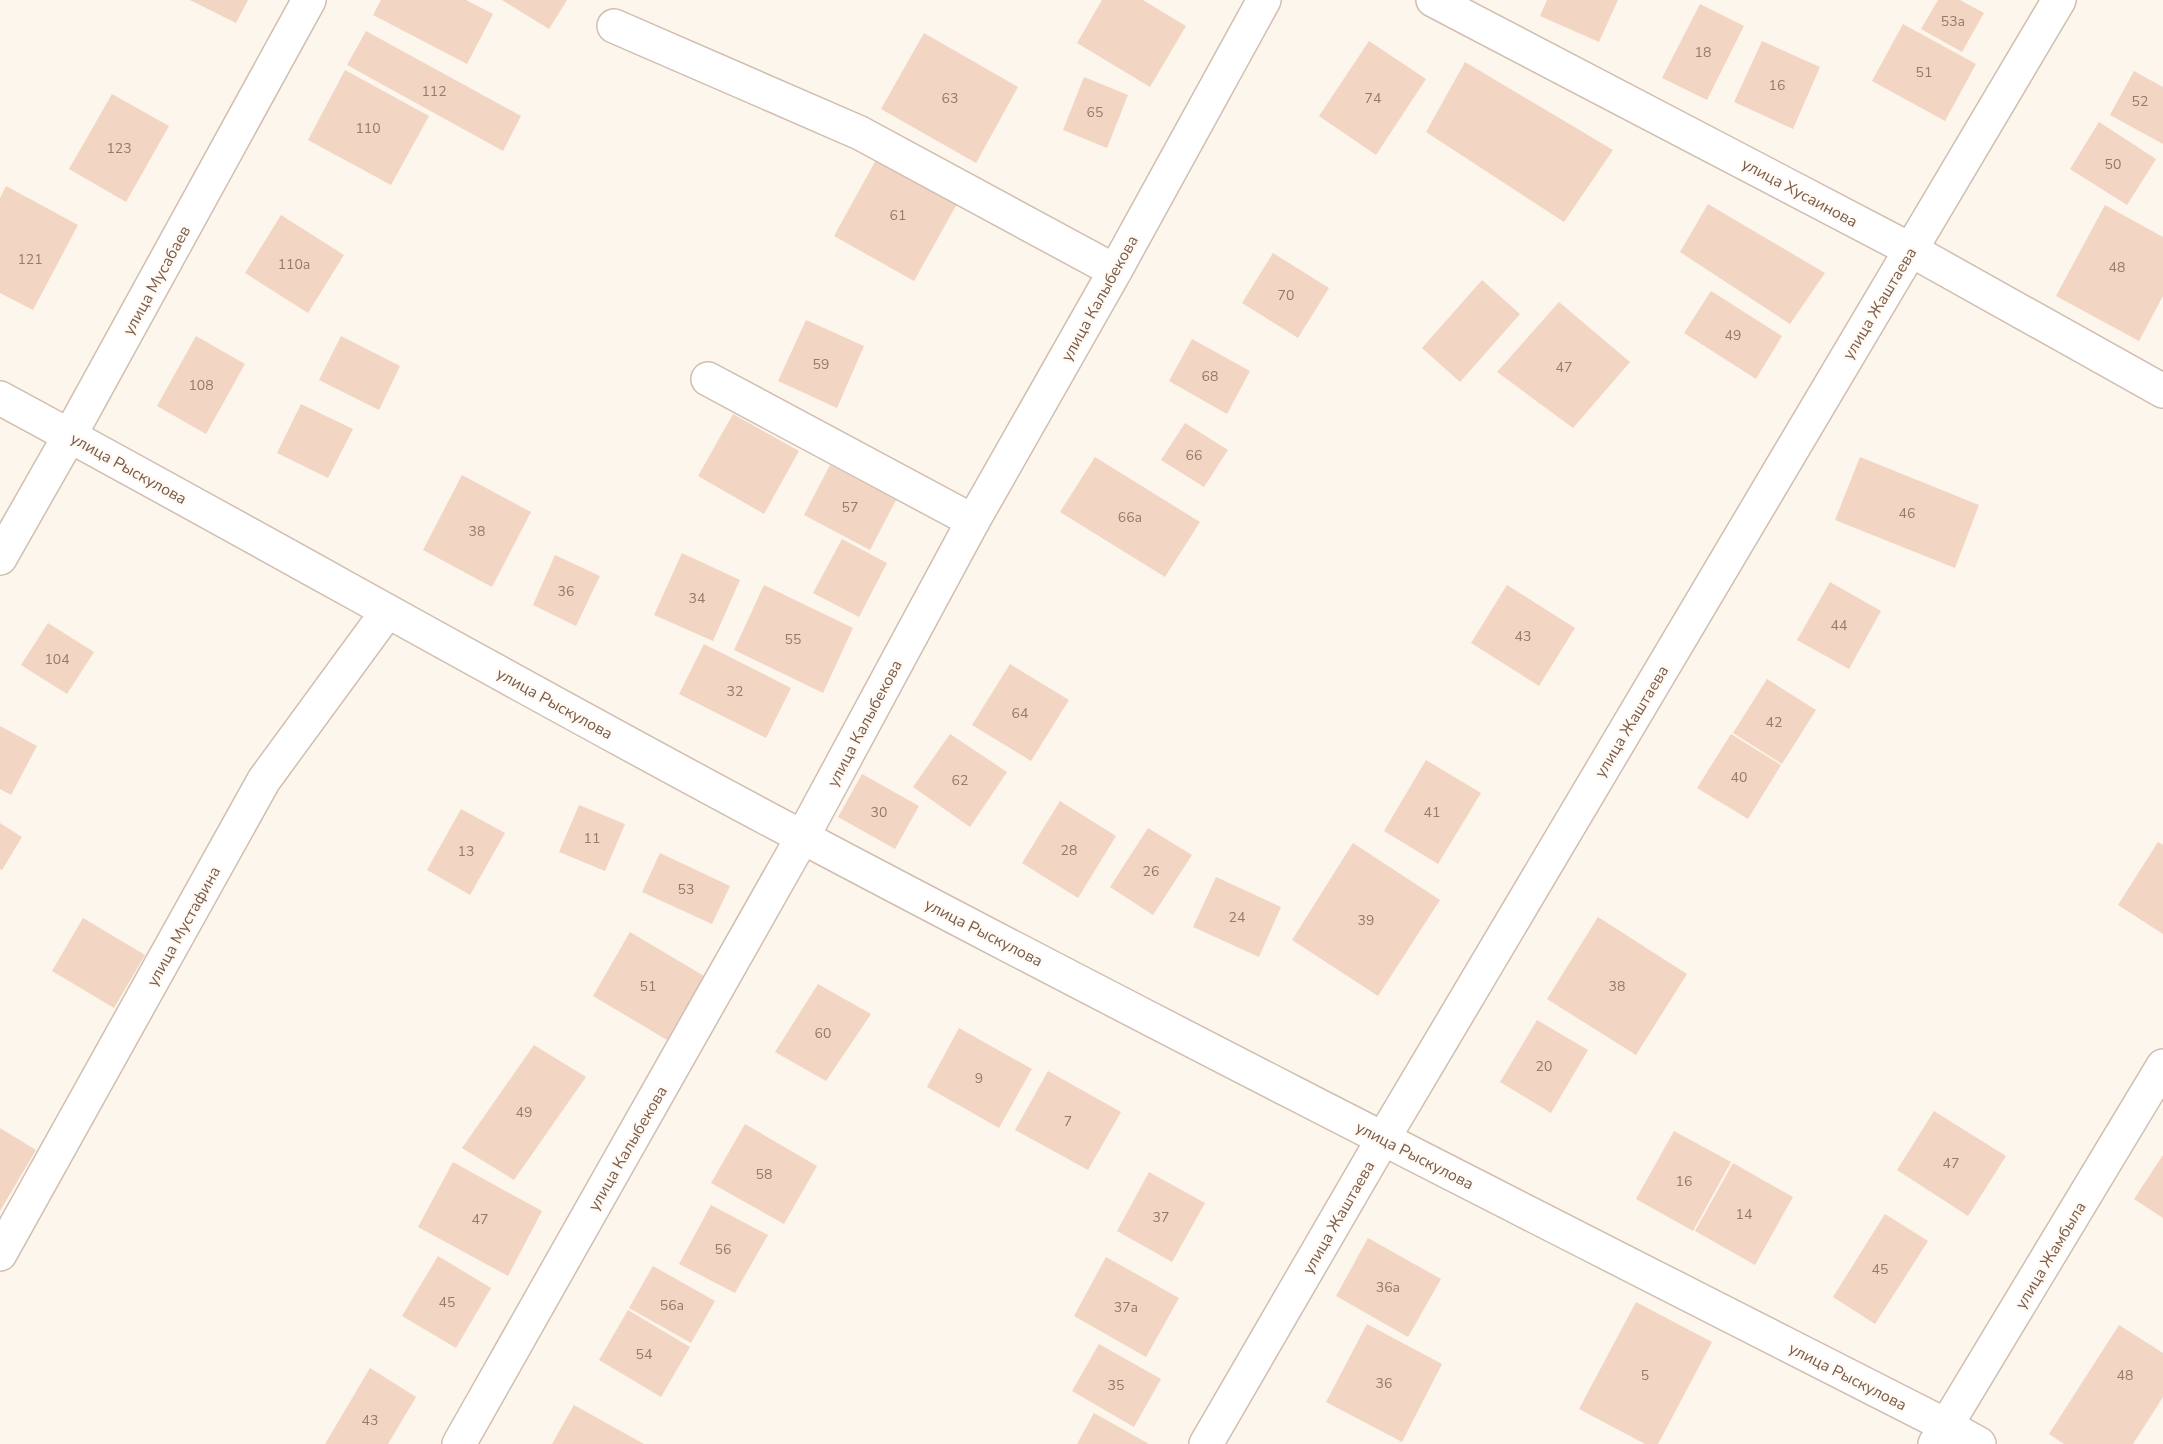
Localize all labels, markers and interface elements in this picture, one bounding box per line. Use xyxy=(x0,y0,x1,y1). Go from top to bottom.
house number: 53а xyxy=(1941,12,1965,31)
house number: 18 xyxy=(1695,43,1711,62)
house number: 51 xyxy=(1916,63,1932,82)
house number: 16 xyxy=(1769,76,1785,95)
house number: 112 xyxy=(421,82,447,101)
house number: 63 xyxy=(942,89,958,108)
house number: 74 xyxy=(1365,89,1381,108)
house number: 52 xyxy=(2132,92,2148,111)
house number: 65 xyxy=(1087,103,1103,122)
house number: 110 xyxy=(355,119,381,138)
house number: 123 xyxy=(106,139,132,158)
street label: улица Хусаинова xyxy=(1738,153,1861,233)
house number: 50 xyxy=(2105,155,2121,174)
house number: 61 xyxy=(890,206,906,225)
street label: улица Мусабаев xyxy=(118,222,196,339)
street label: улица Калыбекова xyxy=(1056,231,1144,366)
street label: улица Жаштаева xyxy=(1838,243,1922,364)
house number: 121 xyxy=(17,250,43,269)
house number: 110а xyxy=(278,255,310,274)
house number: 48 xyxy=(2109,258,2125,277)
house number: 70 xyxy=(1278,286,1294,305)
house number: 49 xyxy=(1725,326,1741,345)
house number: 59 xyxy=(813,355,829,374)
house number: 47 xyxy=(1556,358,1572,377)
house number: 68 xyxy=(1202,367,1218,386)
house number: 108 xyxy=(188,376,214,395)
street label: улица Рыскулова xyxy=(66,428,191,510)
house number: 66 xyxy=(1186,446,1202,465)
house number: 57 xyxy=(842,498,858,517)
house number: 46 xyxy=(1899,504,1915,523)
house number: 66а xyxy=(1118,508,1142,527)
house number: 38 xyxy=(469,522,485,541)
house number: 36 xyxy=(558,582,574,601)
house number: 34 xyxy=(689,589,705,608)
house number: 44 xyxy=(1831,616,1847,635)
house number: 43 xyxy=(1515,627,1531,646)
house number: 55 xyxy=(785,630,801,649)
house number: 104 xyxy=(44,650,70,669)
street label: улица Калыбекова xyxy=(822,656,908,791)
street label: улица Жаштаева xyxy=(1590,661,1674,782)
street label: улица Рыскулова xyxy=(492,663,617,745)
house number: 32 xyxy=(727,682,743,701)
house number: 64 xyxy=(1012,704,1028,723)
house number: 42 xyxy=(1766,713,1782,732)
house number: 40 xyxy=(1731,768,1747,787)
house number: 62 xyxy=(952,771,968,790)
house number: 30 xyxy=(871,803,887,822)
house number: 41 xyxy=(1424,803,1440,822)
house number: 11 xyxy=(584,829,600,848)
house number: 28 xyxy=(1061,841,1077,860)
house number: 13 xyxy=(458,842,474,861)
house number: 26 xyxy=(1143,862,1159,881)
street label: улица Мустафина xyxy=(142,863,226,990)
house number: 53 xyxy=(678,880,694,899)
street label: улица Рыскулова xyxy=(921,894,1046,972)
house number: 24 xyxy=(1229,908,1245,927)
house number: 39 xyxy=(1358,911,1374,930)
house number: 51 xyxy=(640,977,656,996)
house number: 38 xyxy=(1609,977,1625,996)
house number: 60 xyxy=(815,1024,831,1043)
house number: 20 xyxy=(1536,1057,1552,1076)
house number: 9 xyxy=(975,1069,983,1088)
street label: улица Калыбекова xyxy=(583,1082,673,1215)
house number: 49 xyxy=(516,1103,532,1122)
house number: 7 xyxy=(1064,1112,1072,1131)
street label: улица Рыскулова xyxy=(1352,1117,1477,1195)
house number: 47 xyxy=(1943,1154,1959,1173)
street label: улица Жаштаева xyxy=(1297,1157,1380,1278)
house number: 58 xyxy=(756,1165,772,1184)
house number: 16 xyxy=(1676,1172,1692,1191)
street label: улица Жамбыла xyxy=(2010,1198,2092,1313)
house number: 14 xyxy=(1736,1205,1752,1224)
house number: 37 xyxy=(1153,1208,1169,1227)
house number: 47 xyxy=(472,1210,488,1229)
house number: 56 xyxy=(715,1240,731,1259)
house number: 45 xyxy=(1872,1260,1888,1279)
house number: 36а xyxy=(1376,1278,1400,1297)
house number: 45 xyxy=(439,1293,455,1312)
house number: 56а xyxy=(660,1296,684,1315)
house number: 37а xyxy=(1114,1298,1138,1317)
street label: улица Рыскулова xyxy=(1785,1338,1910,1416)
house number: 54 xyxy=(636,1345,652,1364)
house number: 5 xyxy=(1641,1366,1649,1385)
house number: 48 xyxy=(2117,1366,2133,1385)
house number: 36 xyxy=(1376,1374,1392,1393)
house number: 35 xyxy=(1108,1376,1124,1395)
house number: 43 xyxy=(362,1411,378,1430)

